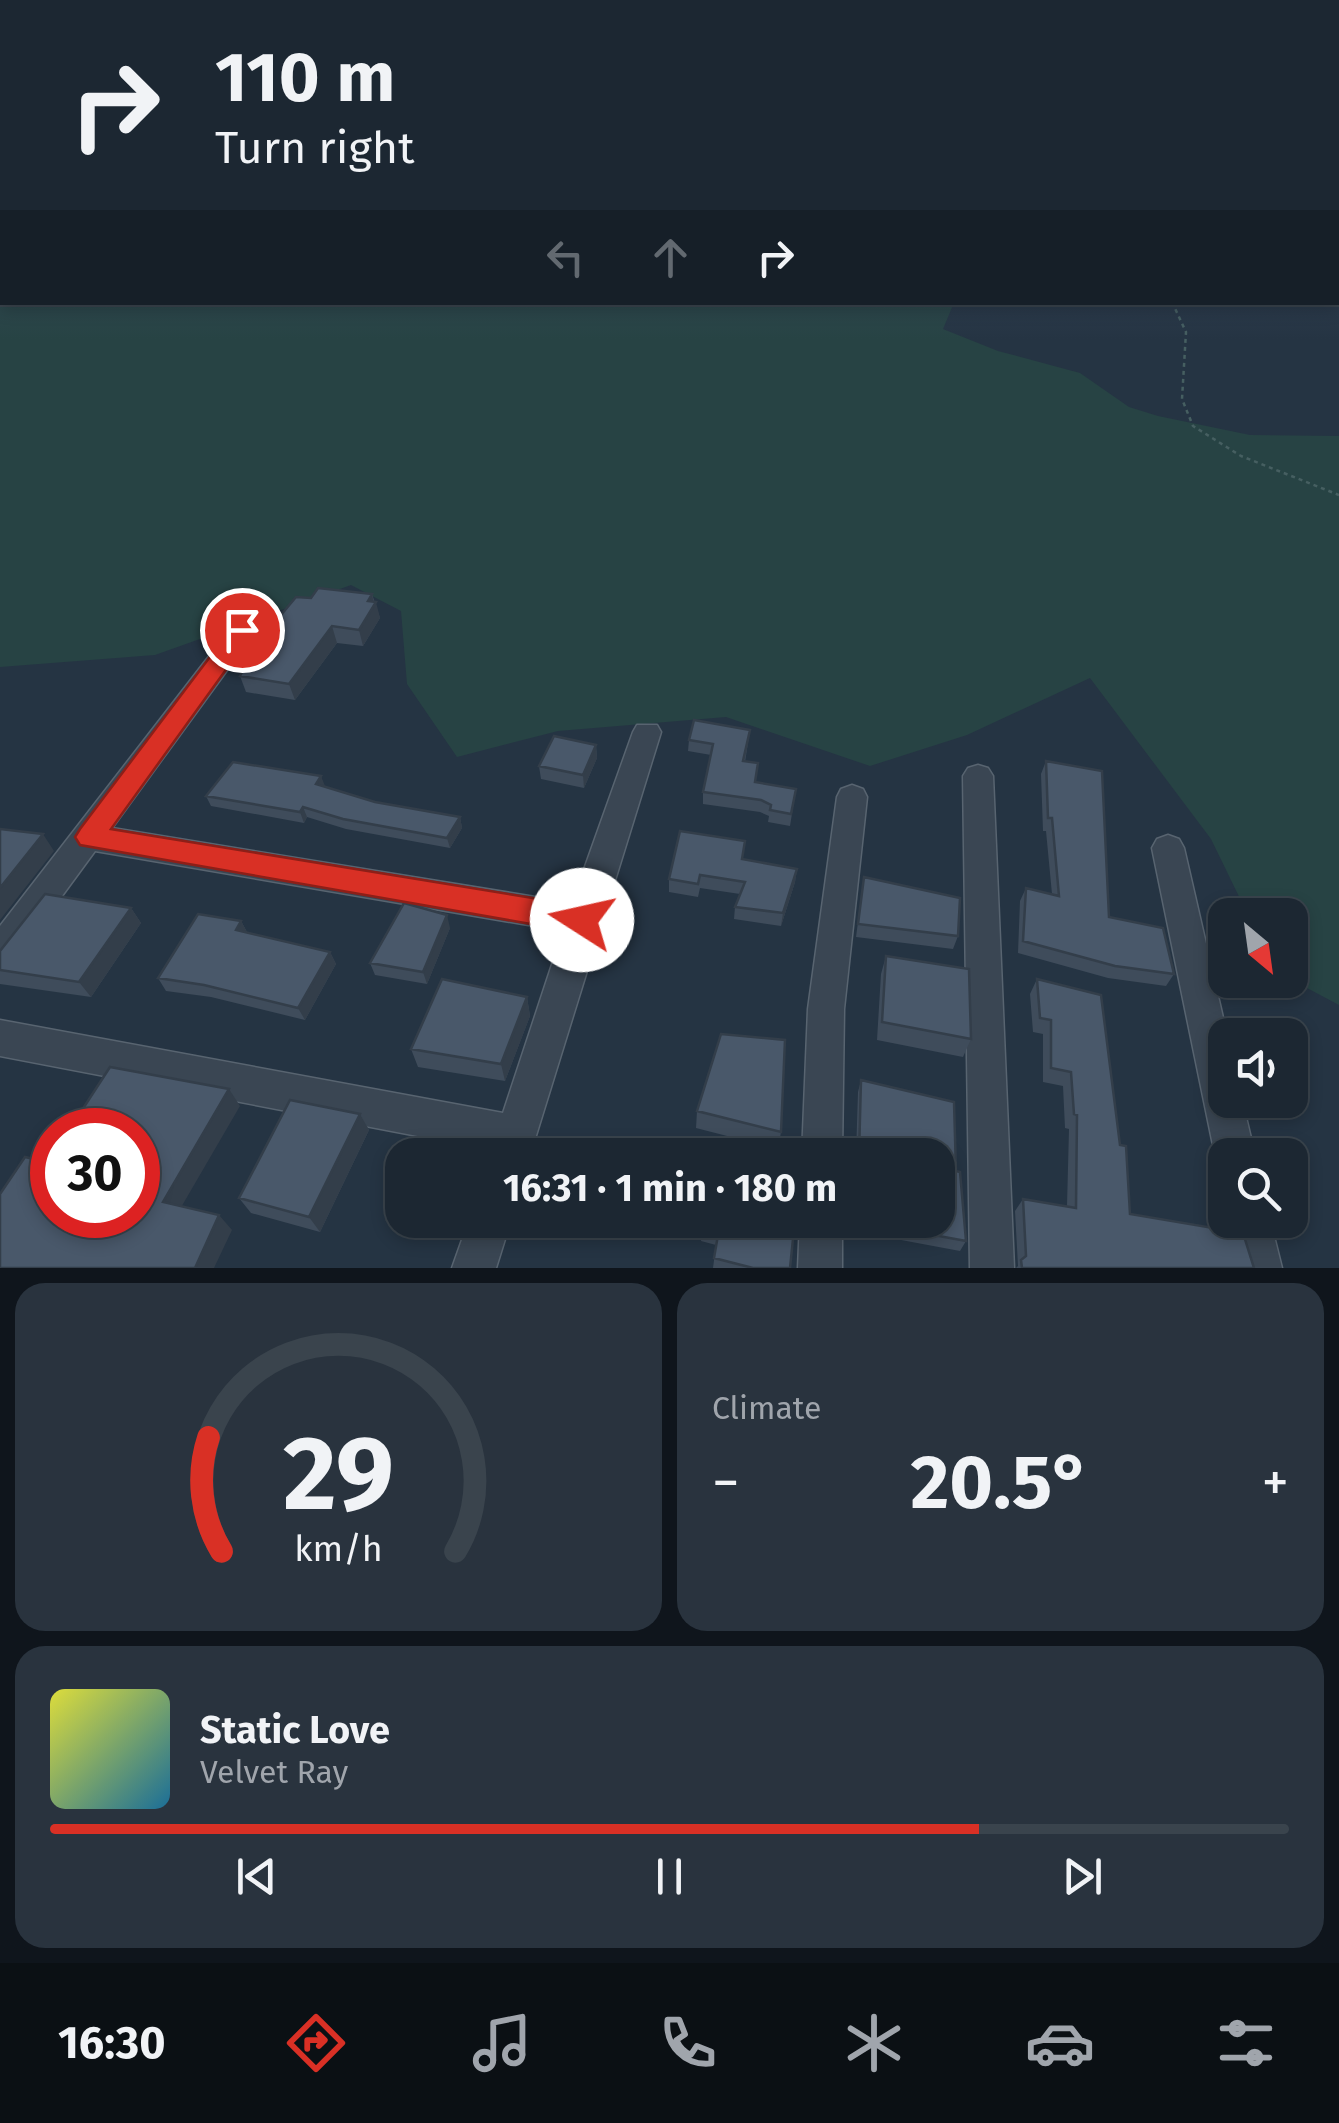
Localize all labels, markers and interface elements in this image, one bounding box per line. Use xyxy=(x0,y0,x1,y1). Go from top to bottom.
text: 110 m xyxy=(215,36,395,120)
icon: right xyxy=(50,40,180,170)
text: Turn right xyxy=(215,121,414,175)
icon: left xyxy=(538,230,593,285)
icon: ahead xyxy=(643,230,698,285)
icon: right xyxy=(748,230,803,285)
pin xyxy=(200,588,285,673)
icon: arrive xyxy=(215,603,270,658)
position arrow xyxy=(530,868,634,972)
north arrow xyxy=(1208,898,1308,998)
map controls xyxy=(1208,898,1308,1238)
button: sound xyxy=(1208,1018,1308,1118)
speed limit sign: 30 xyxy=(30,1108,160,1238)
button: search xyxy=(1208,1138,1308,1238)
text: 16:31 · 1 min · 180 m xyxy=(503,1165,837,1211)
text: Climate xyxy=(712,1389,821,1427)
text: 29 xyxy=(283,1412,394,1537)
text: 20.5° xyxy=(911,1438,1091,1528)
text: − xyxy=(712,1450,740,1516)
text: + xyxy=(1262,1450,1289,1516)
text: km/h xyxy=(294,1528,383,1570)
text: Static Love xyxy=(200,1707,390,1753)
text: Velvet Ray xyxy=(200,1753,348,1791)
icon: previous xyxy=(229,1849,284,1904)
icon: pause xyxy=(642,1849,697,1904)
icon: next xyxy=(1055,1849,1110,1904)
icon: directions xyxy=(281,2008,351,2078)
icon: music xyxy=(467,2008,537,2078)
icon: phone xyxy=(653,2008,723,2078)
icon: climate xyxy=(839,2008,909,2078)
icon: car xyxy=(1025,2008,1095,2078)
icon: filters xyxy=(1211,2008,1281,2078)
text: 16:30 xyxy=(58,2016,165,2070)

